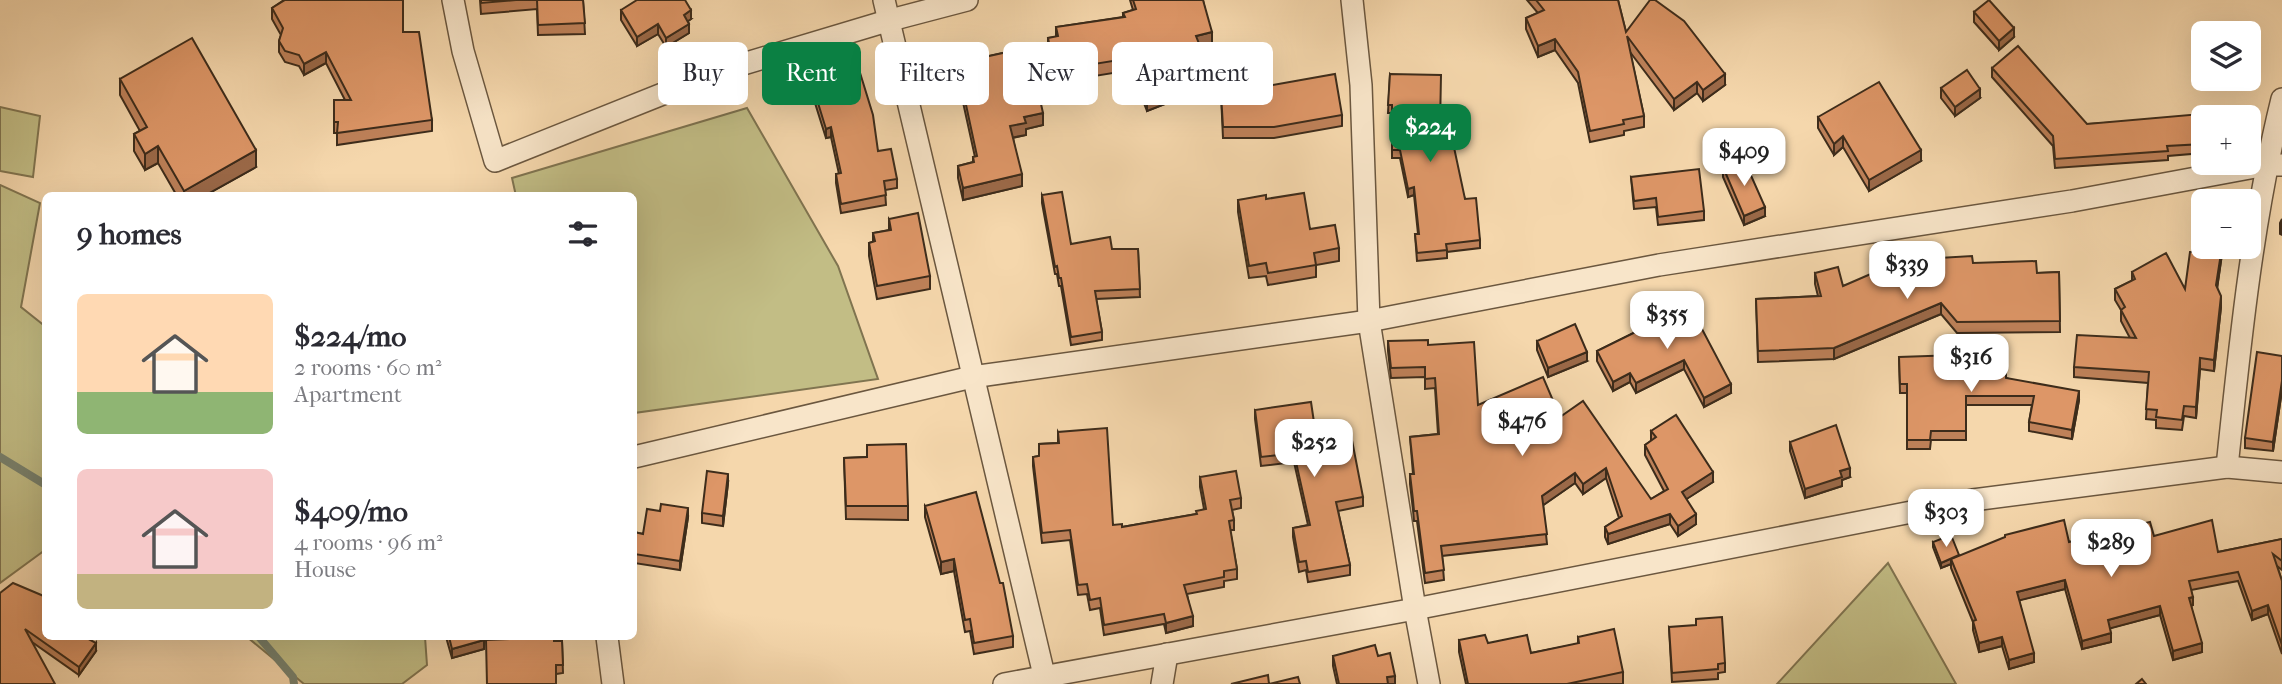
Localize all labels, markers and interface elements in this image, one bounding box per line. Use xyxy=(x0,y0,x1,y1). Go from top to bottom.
map controls xyxy=(2191,21,2261,259)
button: layers xyxy=(2191,21,2261,91)
chip: Buy xyxy=(658,42,748,105)
chip: Rent xyxy=(762,42,861,105)
chip: Filters xyxy=(875,42,989,105)
chip: New xyxy=(1003,42,1098,105)
chip: Apartment xyxy=(1112,42,1273,105)
pin: $224 xyxy=(1389,104,1471,164)
button: + xyxy=(2191,105,2261,175)
text: $224 xyxy=(1405,113,1455,140)
pin: $409 xyxy=(1703,128,1785,188)
text: $409 xyxy=(1719,137,1770,164)
button: − xyxy=(2191,189,2261,259)
icon: filters xyxy=(564,215,602,253)
text: 9 homes xyxy=(77,217,182,252)
pin: $339 xyxy=(1866,242,1948,301)
text: $339 xyxy=(1885,250,1929,277)
pin: $355 xyxy=(1626,292,1708,351)
text: $355 xyxy=(1646,300,1688,327)
text: $224/mo xyxy=(294,319,406,354)
icon: home xyxy=(133,322,217,406)
pin: $316 xyxy=(1930,334,2012,394)
text: $316 xyxy=(1950,343,1992,370)
text: 2 rooms · 60 m² xyxy=(294,354,441,381)
text: Apartment xyxy=(294,381,402,408)
pin: $476 xyxy=(1481,398,1563,458)
text: $476 xyxy=(1497,407,1547,434)
pin: $252 xyxy=(1273,420,1355,479)
text: $252 xyxy=(1291,428,1337,455)
pin: $303 xyxy=(1905,490,1987,549)
text: $409/mo xyxy=(294,494,408,529)
icon: home xyxy=(133,497,217,581)
text: $303 xyxy=(1924,498,1968,525)
pin: $289 xyxy=(2070,520,2152,579)
text: $289 xyxy=(2087,528,2135,555)
text: 4 rooms · 96 m² xyxy=(294,529,443,556)
text: House xyxy=(294,556,356,583)

